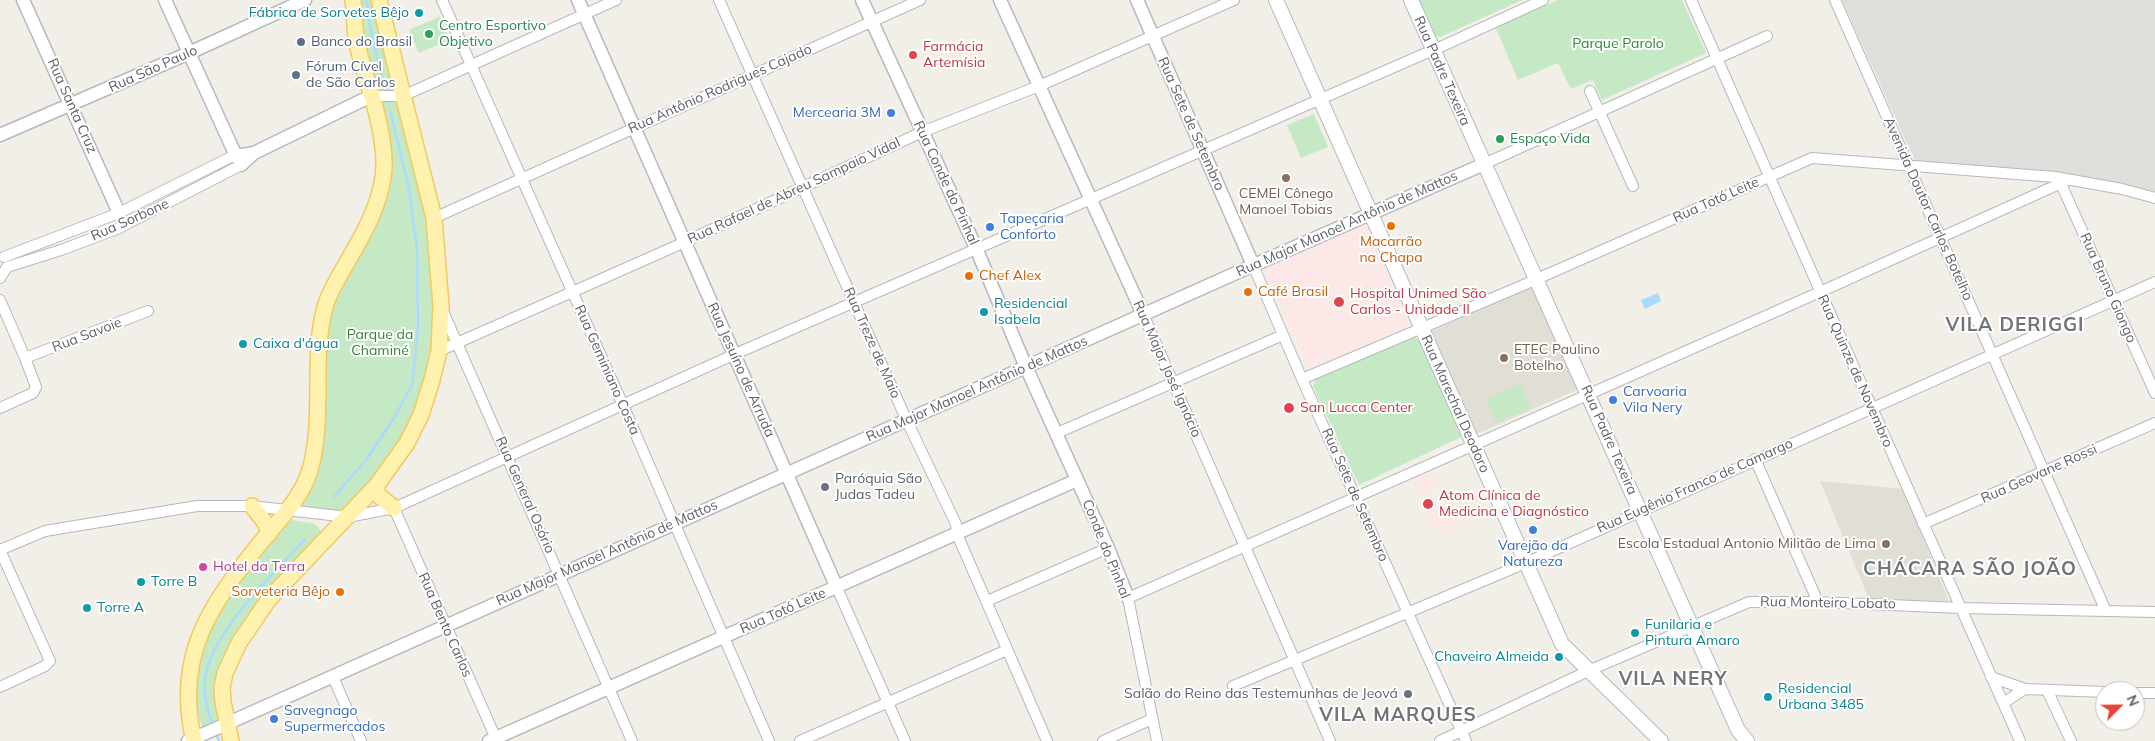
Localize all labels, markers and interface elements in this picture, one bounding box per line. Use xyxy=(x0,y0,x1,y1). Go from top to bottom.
place label: Fábrica de Sorvetes Bêjo xyxy=(249,5,409,21)
marker: Fábrica de Sorvetes Bêjo xyxy=(413,7,425,19)
street label: Rua Padre Texeira xyxy=(1410,14,1474,128)
place label: Centro Esportivo Objetivo xyxy=(439,18,546,50)
marker: Centro Esportivo Objetivo xyxy=(423,28,435,40)
place label: Banco do Brasil xyxy=(311,34,412,50)
marker: Banco do Brasil xyxy=(295,36,307,48)
park label: Parque Parolo xyxy=(1572,36,1664,52)
place label: Farmácia Artemísia xyxy=(923,39,985,72)
street label: Rua Antônio Rodrigues Cajado xyxy=(626,41,814,137)
street label: Rua São Paulo xyxy=(106,42,200,96)
marker: Farmácia Artemísia xyxy=(907,49,919,61)
street label: Rua Sete de Setembro xyxy=(1154,55,1228,193)
street label: Rua Santa Cruz xyxy=(44,56,100,156)
place label: Fórum Cível de São Carlos xyxy=(306,59,396,92)
marker: Fórum Cível de São Carlos xyxy=(290,69,302,81)
place label: Mercearia 3M xyxy=(793,105,881,121)
marker: Mercearia 3M xyxy=(885,107,897,119)
street label: Avenida Doutor Carlos Botelho xyxy=(1880,115,1976,303)
street label: Rua Conde do Pinhal xyxy=(910,118,982,248)
place label: Espaço Vida xyxy=(1510,131,1590,147)
marker: Espaço Vida xyxy=(1494,133,1506,145)
street label: Rua Rafael de Abreu Sampaio Vidal xyxy=(685,134,903,248)
street label: Rua Major Manoel Antônio de Mattos xyxy=(1234,167,1460,281)
marker: CEMEI Cônego Manoel Tobias xyxy=(1280,172,1292,184)
street label: Rua Totó Leite xyxy=(1670,174,1762,226)
place label: CEMEI Cônego Manoel Tobias xyxy=(1239,186,1333,218)
street label: Rua Sorbone xyxy=(88,195,172,245)
place label: Tapeçaria Conforto xyxy=(1000,211,1064,243)
marker: Macarrão na Chapa xyxy=(1385,220,1397,232)
marker: Tapeçaria Conforto xyxy=(984,221,996,233)
street label: Rua Bruno Giongo xyxy=(2076,230,2140,346)
place label: Macarrão na Chapa xyxy=(1359,234,1423,266)
place label: Chef Alex xyxy=(979,268,1041,284)
marker: Chef Alex xyxy=(963,270,975,282)
place label: Café Brasil xyxy=(1258,284,1328,300)
street label: Rua Treze de Maio xyxy=(840,285,904,401)
marker: Café Brasil xyxy=(1242,286,1254,298)
place label: Hospital Unimed São Carlos - Unidade II xyxy=(1350,286,1487,318)
street label: Rua Quinze de Novembro xyxy=(1814,292,1896,450)
marker: Hospital Unimed São Carlos - Unidade II xyxy=(1332,295,1346,309)
place label: Residencial Isabela xyxy=(994,296,1068,328)
street label: Rua Major José Ignácio xyxy=(1129,298,1205,440)
street label: Rua Jesuíno de Arruda xyxy=(704,300,778,440)
street label: Rua Geminiano Costa xyxy=(571,302,643,438)
marker: Residencial Isabela xyxy=(978,306,990,318)
street label: Rua Savoie xyxy=(50,314,124,356)
district label: VILA DERIGGI xyxy=(1944,314,2086,336)
park label: Parque da Chaminé xyxy=(347,327,413,360)
street label: Rua Major Manoel Antônio de Mattos xyxy=(864,332,1090,446)
street label: Rua Marechal Deodoro xyxy=(1417,333,1493,475)
place label: Caixa d'água xyxy=(253,336,338,352)
marker: Caixa d'água xyxy=(237,338,249,350)
place label: ETEC Paulino Botelho xyxy=(1514,342,1600,374)
marker: ETEC Paulino Botelho xyxy=(1498,352,1510,364)
street label: Rua Padre Texeira xyxy=(1577,383,1641,497)
place label: Carvoaria Vila Nery xyxy=(1623,384,1687,417)
marker: Carvoaria Vila Nery xyxy=(1607,394,1619,406)
place label: San Lucca Center xyxy=(1300,400,1413,416)
marker: San Lucca Center xyxy=(1282,401,1296,415)
street label: Rua Sete de Setembro xyxy=(1318,426,1392,564)
street label: Rua General Osório xyxy=(492,434,558,556)
street label: Rua Eugênio Franco de Camargo xyxy=(1594,435,1796,537)
street label: Rua Geovane Rossi xyxy=(1978,441,2100,507)
place label: Paróquia São Judas Tadeu xyxy=(835,471,922,504)
marker: Paróquia São Judas Tadeu xyxy=(819,481,831,493)
place label: Atom Clínica de Medicina e Diagnóstico xyxy=(1439,488,1589,520)
street label: Rua Major Manoel Antônio de Mattos xyxy=(494,496,720,610)
street label: Conde do Pinhal xyxy=(1078,497,1134,601)
marker: Atom Clínica de Medicina e Diagnóstico xyxy=(1421,497,1435,511)
marker: Varejão da Natureza xyxy=(1527,524,1539,536)
place label: Escola Estadual Antonio Militão de Lima xyxy=(1618,536,1876,552)
place label: Varejão da Natureza xyxy=(1498,538,1568,570)
marker: Escola Estadual Antonio Militão de Lima xyxy=(1880,538,1892,550)
district label: CHÁCARA SÃO JOÃO xyxy=(1861,558,2079,580)
place label: Hotel da Terra xyxy=(213,559,305,575)
marker: Hotel da Terra xyxy=(197,561,209,573)
street label: Rua Bento Carlos xyxy=(414,570,476,680)
place label: Torre B xyxy=(151,574,197,590)
marker: Torre B xyxy=(135,576,147,588)
place label: Sorveteria Bêjo xyxy=(231,584,330,600)
street label: Rua Totó Leite xyxy=(737,585,829,637)
marker: Sorveteria Bêjo xyxy=(334,586,346,598)
street label: Rua Monteiro Lobato xyxy=(1760,593,1896,613)
place label: Torre A xyxy=(97,600,144,616)
marker: Torre A xyxy=(81,602,93,614)
place label: Funilaria e Pintura Amaro xyxy=(1645,617,1740,650)
marker: Funilaria e Pintura Amaro xyxy=(1629,627,1641,639)
place label: Chaveiro Almeida xyxy=(1434,649,1549,665)
marker: Chaveiro Almeida xyxy=(1553,651,1565,663)
district label: VILA NERY xyxy=(1618,668,1728,690)
place label: Residencial Urbana 3485 xyxy=(1778,681,1864,714)
north arrow xyxy=(2095,681,2145,731)
place label: Salão do Reino das Testemunhas de Jeová xyxy=(1124,686,1398,702)
marker: Salão do Reino das Testemunhas de Jeová xyxy=(1402,688,1414,700)
marker: Residencial Urbana 3485 xyxy=(1762,691,1774,703)
text: N xyxy=(2123,692,2143,709)
place label: Savegnago Supermercados xyxy=(284,703,385,736)
district label: VILA MARQUES xyxy=(1318,704,1478,726)
marker: Savegnago Supermercados xyxy=(268,713,280,725)

